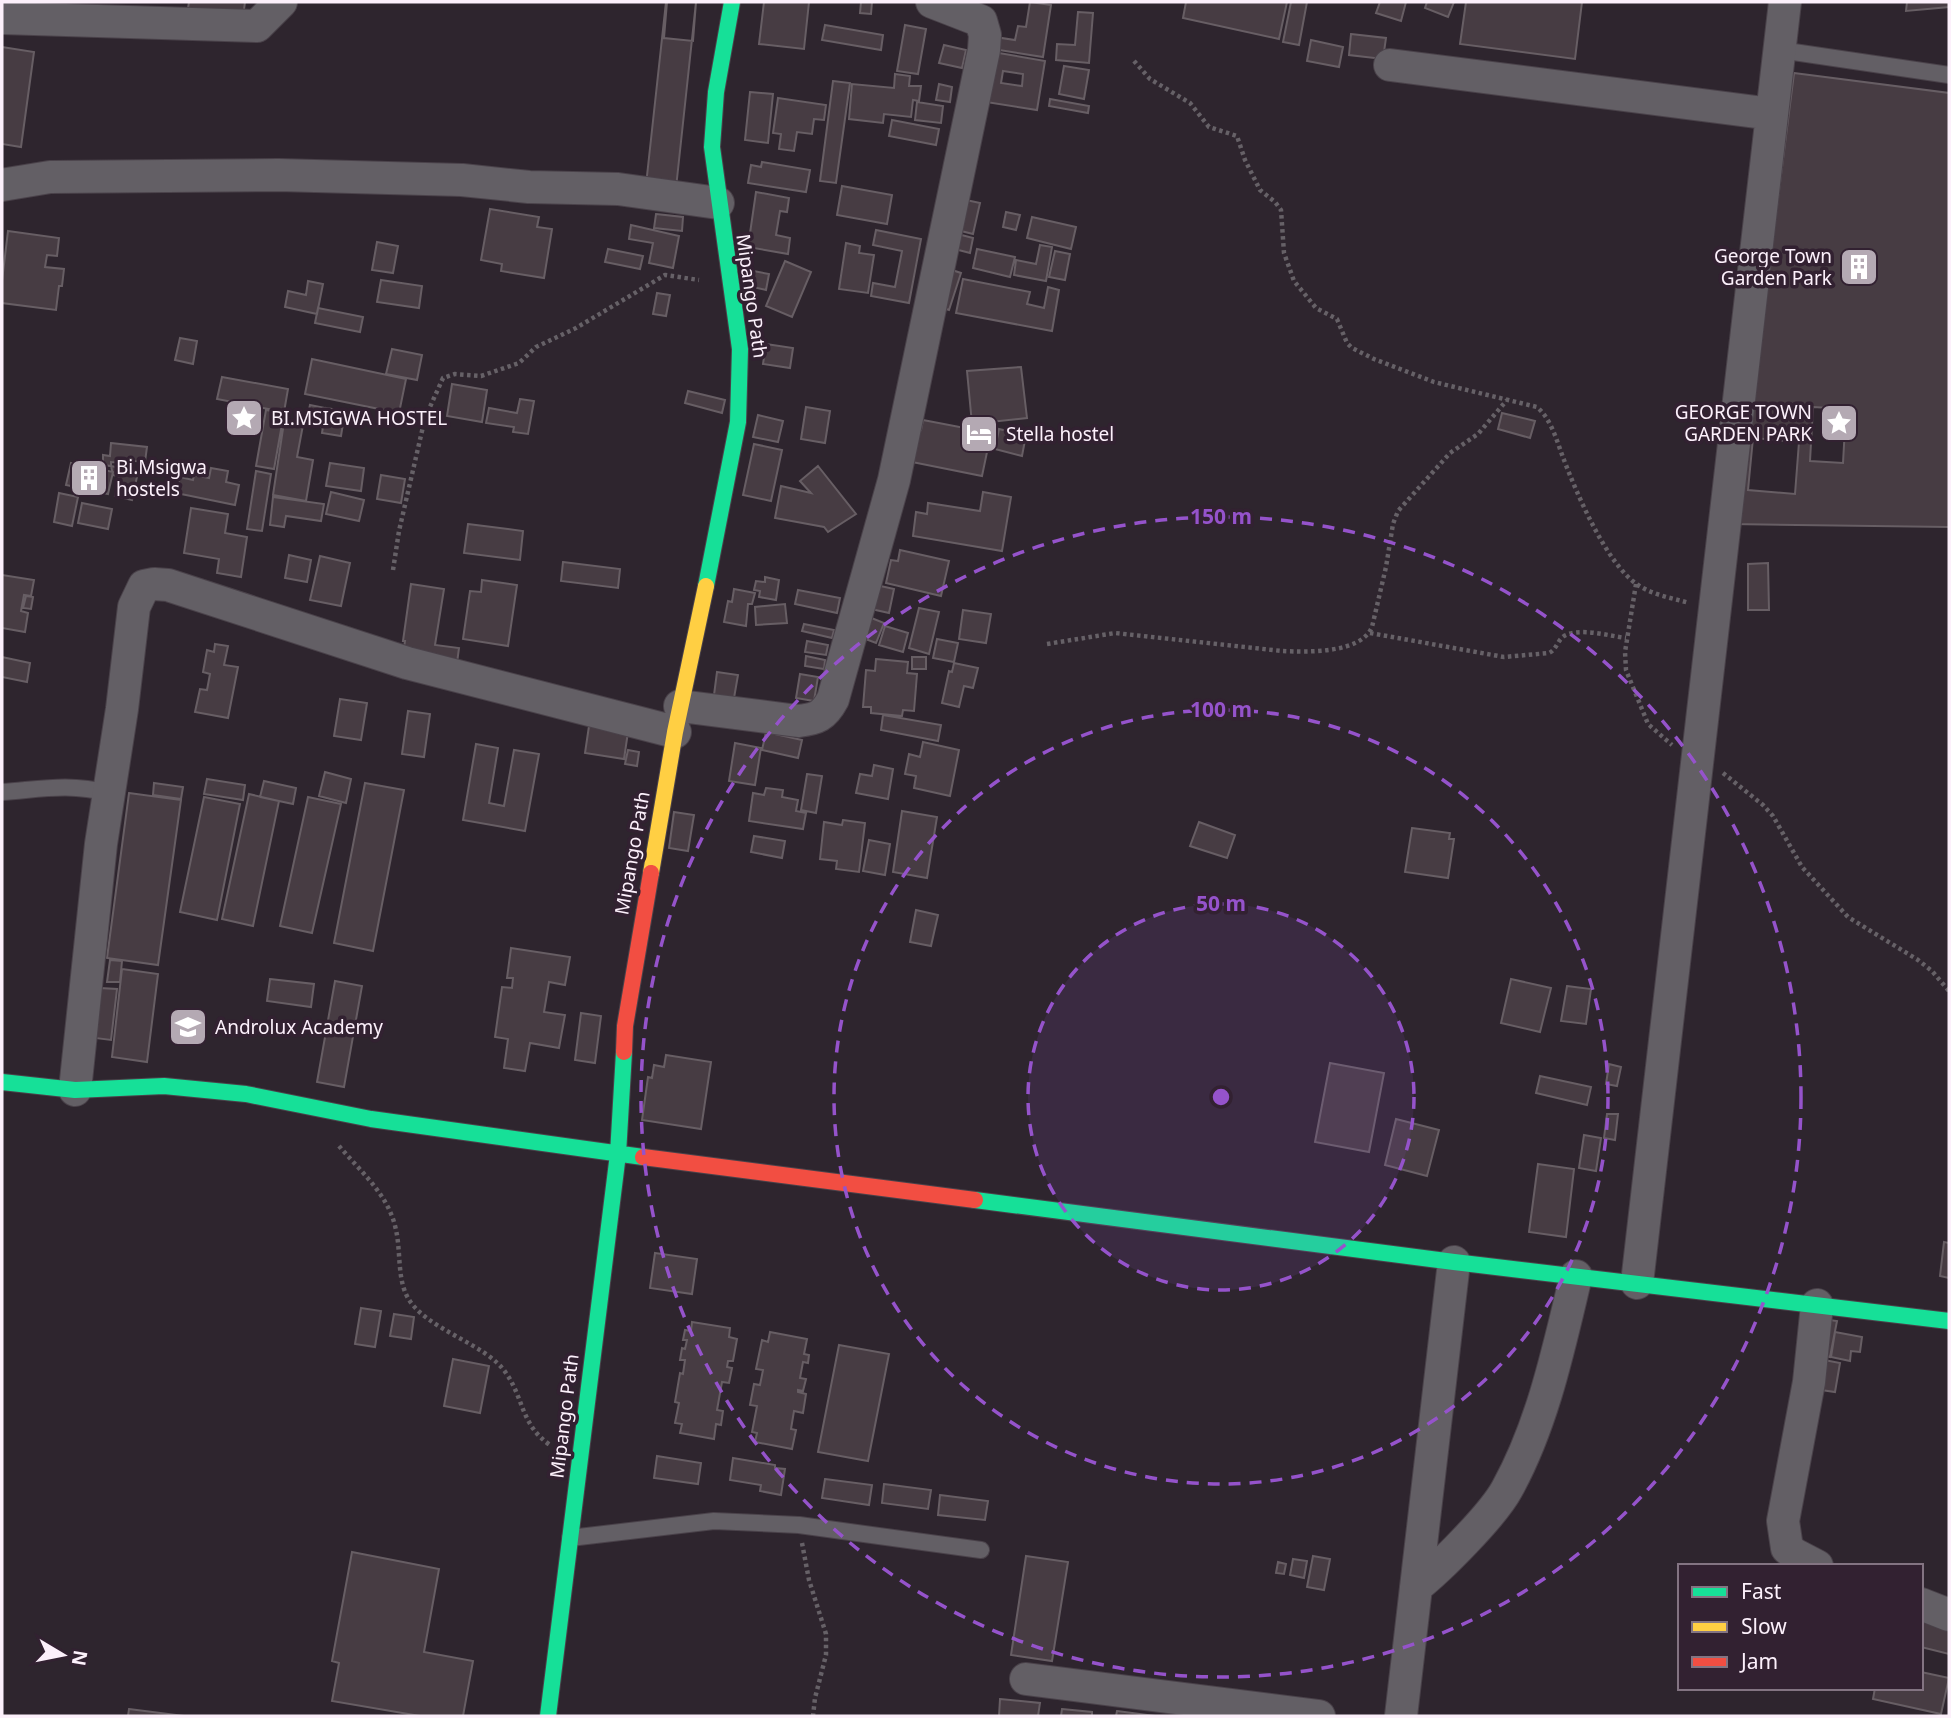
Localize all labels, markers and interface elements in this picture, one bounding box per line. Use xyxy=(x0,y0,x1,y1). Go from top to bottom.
street label: Mipango Path xyxy=(730,232,774,360)
place label: George Town Garden Park xyxy=(1714,243,1832,291)
building icon: George Town Garden Park xyxy=(1838,246,1880,288)
place icon: BI.MSIGWA HOSTEL xyxy=(223,397,265,439)
place label: GEORGE TOWN GARDEN PARK xyxy=(1675,399,1812,447)
place icon: GEORGE TOWN GARDEN PARK xyxy=(1818,402,1860,444)
place label: BI.MSIGWA HOSTEL xyxy=(271,405,447,431)
hotel icon: Stella hostel xyxy=(958,413,1000,455)
place label: Stella hostel xyxy=(1006,421,1114,447)
place label: Bi.Msigwa hostels xyxy=(116,454,207,502)
building icon: Bi.Msigwa hostels xyxy=(68,457,110,499)
text: 150 m xyxy=(1190,502,1252,530)
text: 100 m xyxy=(1190,695,1252,723)
street label: Mipango Path xyxy=(608,789,656,917)
text: 50 m xyxy=(1196,889,1246,917)
school or university icon: Androlux Academy xyxy=(167,1006,209,1048)
place label: Androlux Academy xyxy=(215,1014,383,1040)
centre of rings xyxy=(1209,1085,1233,1109)
street label: Mipango Path xyxy=(543,1352,585,1480)
legend xyxy=(1678,1564,1923,1690)
text: Fast xyxy=(1741,1577,1782,1605)
text: Slow xyxy=(1741,1612,1787,1640)
north arrow xyxy=(28,1620,98,1690)
text: Jam xyxy=(1739,1647,1778,1675)
text: N xyxy=(66,1648,94,1668)

